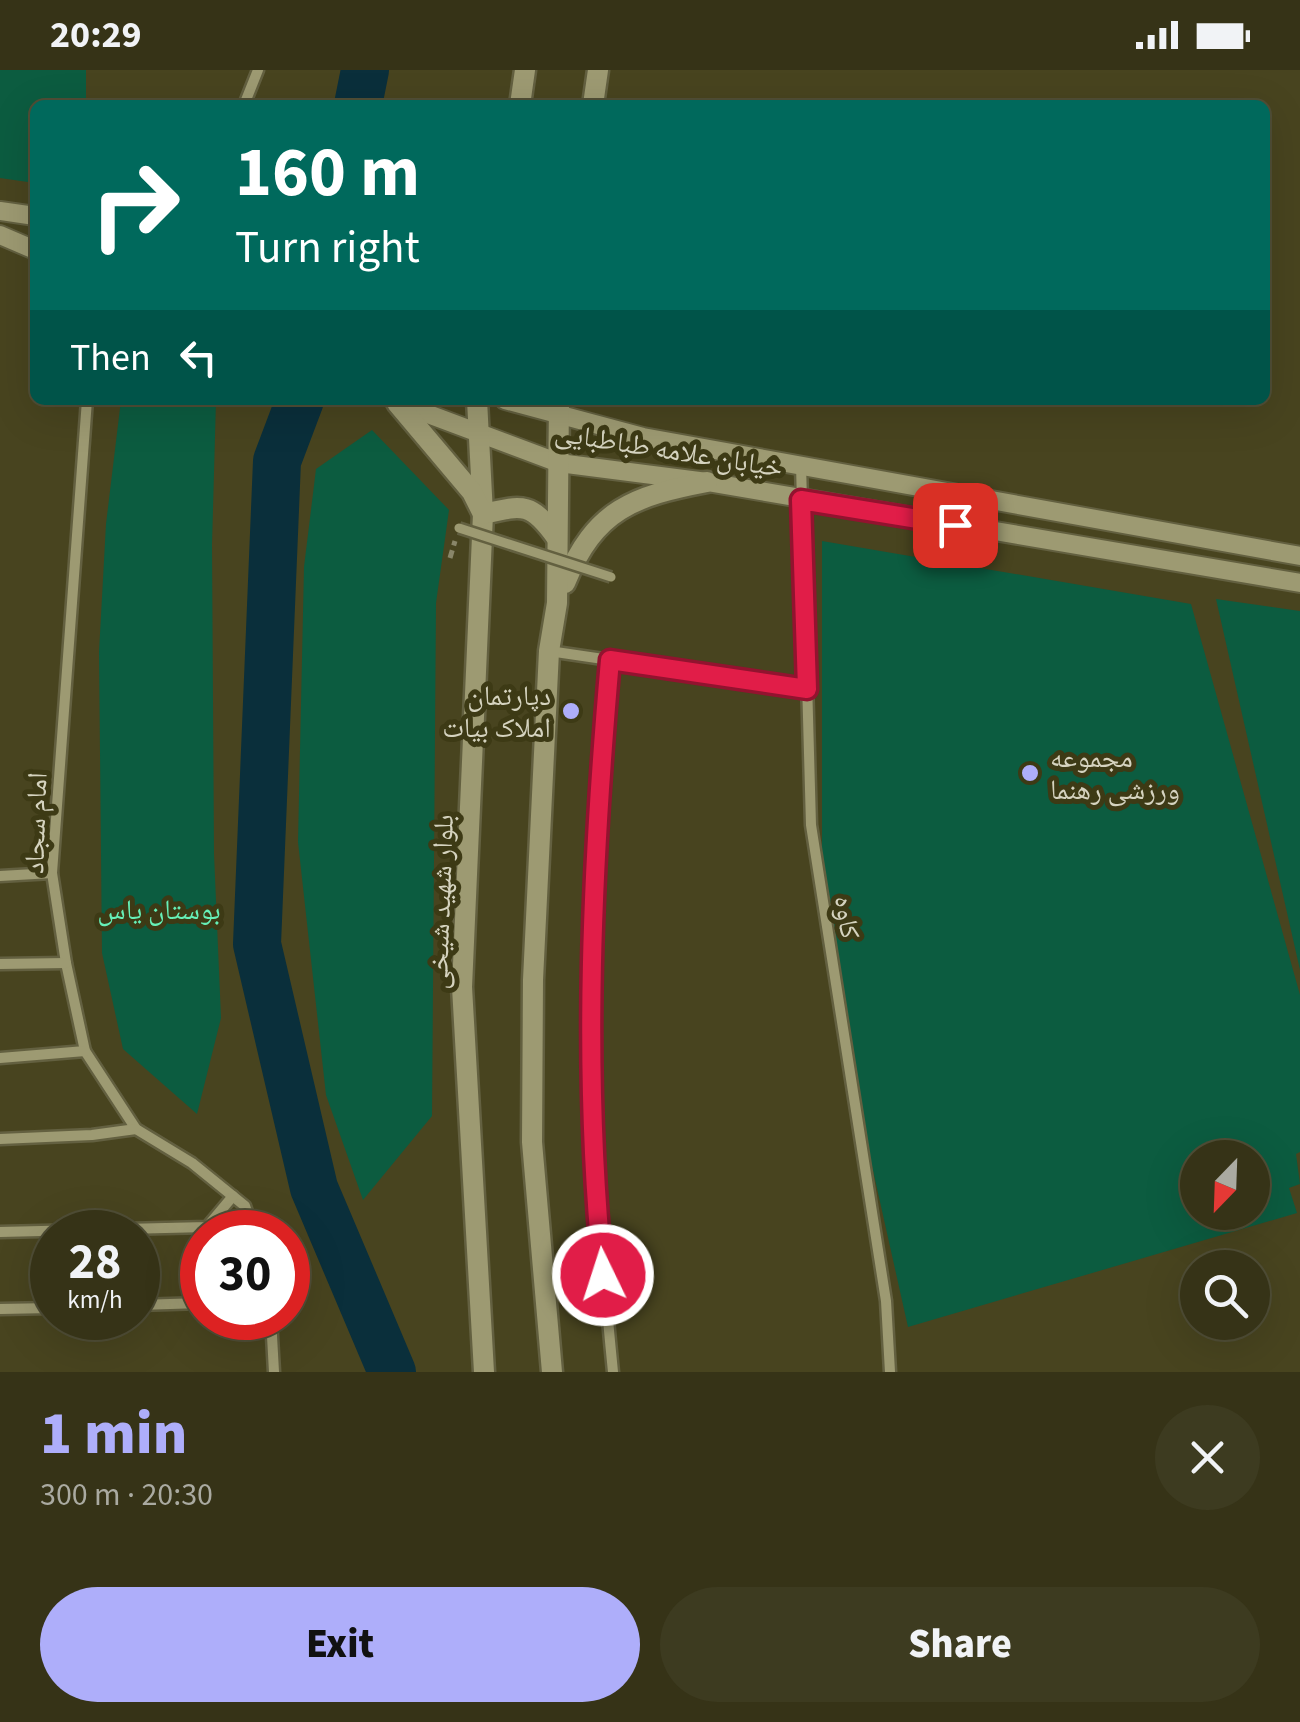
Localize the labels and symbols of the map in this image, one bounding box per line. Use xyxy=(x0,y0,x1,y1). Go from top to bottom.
street label: خیابان علامه طباطبایی xyxy=(552,412,786,488)
pin xyxy=(913,483,998,568)
place label: دپارتمان املاک بیات xyxy=(442,676,551,748)
marker: دپارتمان املاک بیات xyxy=(560,700,582,722)
place label: مجموعه ورزشی رهنما xyxy=(1050,738,1180,810)
marker: مجموعه ورزشی رهنما xyxy=(1019,762,1041,784)
street label: امام سجاد xyxy=(14,772,58,874)
street label: بلوار شهید شیخی xyxy=(418,814,464,990)
park label: بوستان یاس xyxy=(97,890,221,930)
street label: کاوه xyxy=(824,893,870,942)
north arrow xyxy=(1180,1140,1270,1230)
speed limit sign: 30 xyxy=(180,1210,310,1340)
position arrow xyxy=(551,1223,655,1327)

